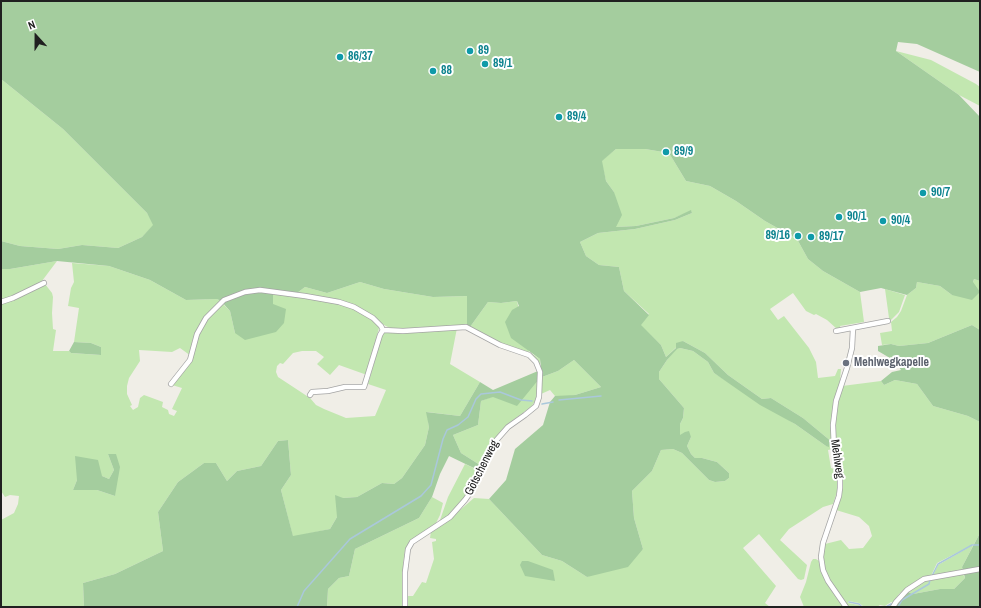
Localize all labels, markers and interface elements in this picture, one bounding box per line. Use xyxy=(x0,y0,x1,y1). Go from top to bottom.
north arrow xyxy=(16,16,56,56)
text: N xyxy=(26,17,37,33)
place label: 89 xyxy=(478,44,489,58)
marker: 89 xyxy=(465,46,475,56)
place label: 86/37 xyxy=(348,50,373,64)
marker: 86/37 xyxy=(335,52,345,62)
place label: 89/1 xyxy=(493,57,512,71)
marker: 89/1 xyxy=(480,59,490,69)
place label: 88 xyxy=(441,64,452,78)
marker: 88 xyxy=(428,66,438,76)
place label: 89/4 xyxy=(567,110,586,124)
marker: 89/4 xyxy=(554,112,564,122)
place label: 89/9 xyxy=(674,145,693,159)
marker: 89/9 xyxy=(661,147,671,157)
place label: 90/7 xyxy=(931,186,950,200)
marker: 90/7 xyxy=(918,188,928,198)
place label: 90/1 xyxy=(847,210,866,224)
marker: 90/1 xyxy=(834,212,844,222)
place label: 90/4 xyxy=(891,214,910,228)
marker: 90/4 xyxy=(878,216,888,226)
place label: 89/16 xyxy=(765,229,790,243)
place label: 89/17 xyxy=(819,230,844,244)
marker: 89/16 xyxy=(793,231,803,241)
marker: 89/17 xyxy=(806,232,816,242)
place label: Mehlwegkapelle xyxy=(854,356,929,370)
marker: Mehlwegkapelle xyxy=(841,358,851,368)
street label: Götschenweg xyxy=(462,438,502,498)
street label: Mehlweg xyxy=(827,439,847,479)

